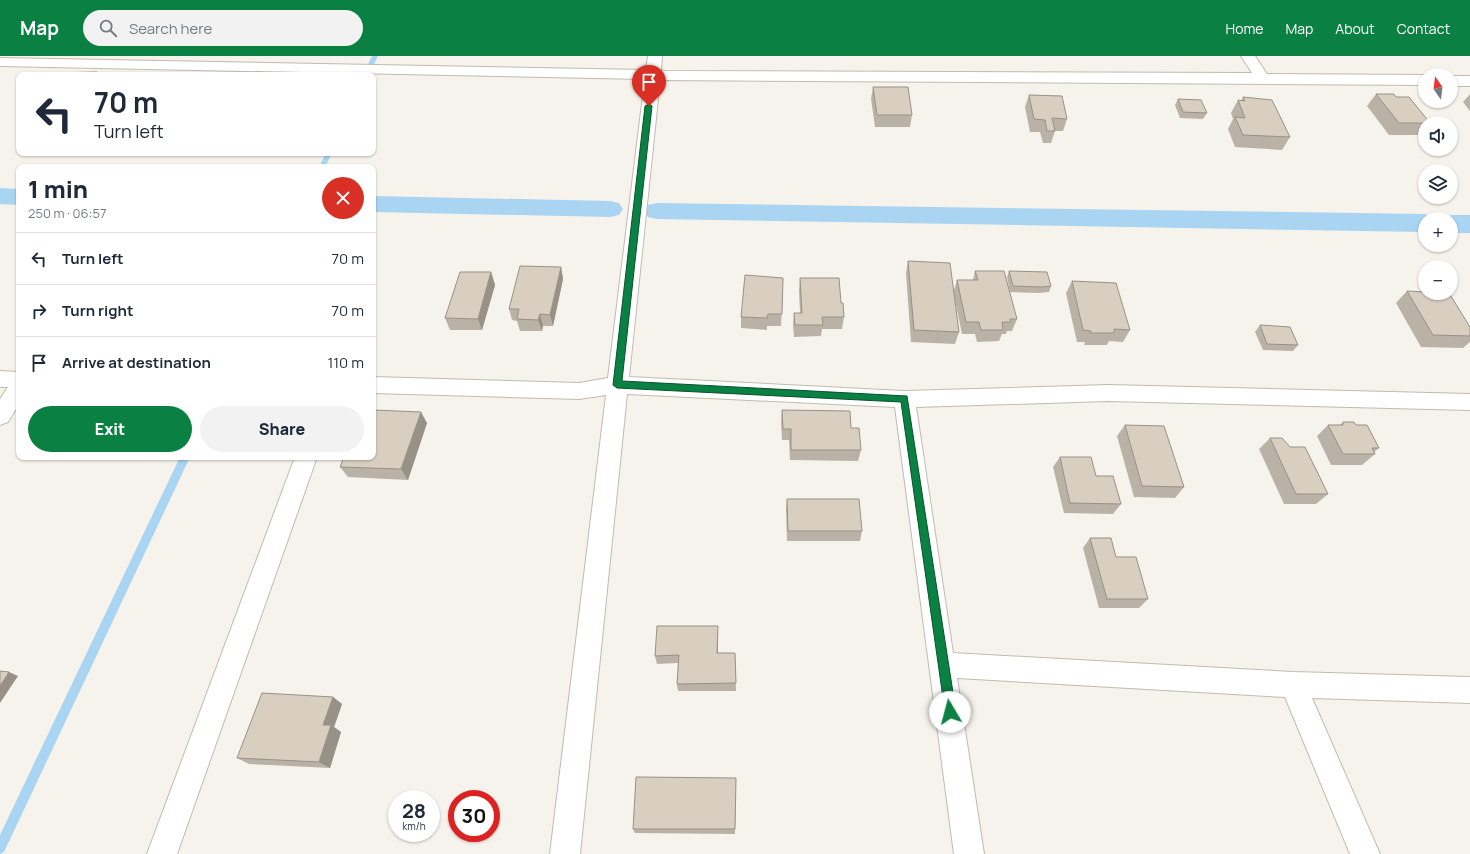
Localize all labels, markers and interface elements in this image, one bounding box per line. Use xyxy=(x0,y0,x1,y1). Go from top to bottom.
search box xyxy=(83,10,363,46)
text: Map xyxy=(20,15,59,41)
icon: search xyxy=(97,17,119,39)
text: Search here xyxy=(129,18,212,39)
text: Home xyxy=(1226,19,1263,38)
text: Map xyxy=(1285,19,1313,38)
text: About xyxy=(1335,19,1375,38)
text: Contact xyxy=(1397,19,1450,38)
pin xyxy=(632,65,666,106)
north arrow xyxy=(1418,68,1458,108)
map controls xyxy=(1418,68,1458,300)
icon: arrive xyxy=(638,71,660,93)
text: 70 m xyxy=(94,83,158,121)
icon: left xyxy=(28,88,80,140)
button: sound xyxy=(1418,116,1458,156)
text: Turn left xyxy=(94,119,164,143)
button: layers xyxy=(1418,164,1458,204)
text: 1 min xyxy=(28,172,88,205)
button: close xyxy=(322,177,364,219)
text: 250 m · 06:57 xyxy=(28,204,107,222)
button: + xyxy=(1418,212,1458,252)
icon: left xyxy=(28,248,50,270)
text: Turn left xyxy=(62,248,124,269)
text: 70 m xyxy=(332,248,364,269)
button: − xyxy=(1418,260,1458,300)
icon: right xyxy=(28,300,50,322)
text: Turn right xyxy=(62,300,133,321)
text: 70 m xyxy=(332,300,364,321)
icon: arrive xyxy=(28,352,50,374)
text: Arrive at destination xyxy=(62,352,211,373)
text: 110 m xyxy=(327,352,364,373)
button: Exit xyxy=(28,406,192,452)
button: Share xyxy=(200,406,364,452)
position arrow xyxy=(929,691,971,733)
speed limit sign: 30 xyxy=(448,790,500,842)
text: 28 xyxy=(402,797,426,824)
text: km/h xyxy=(402,819,426,833)

